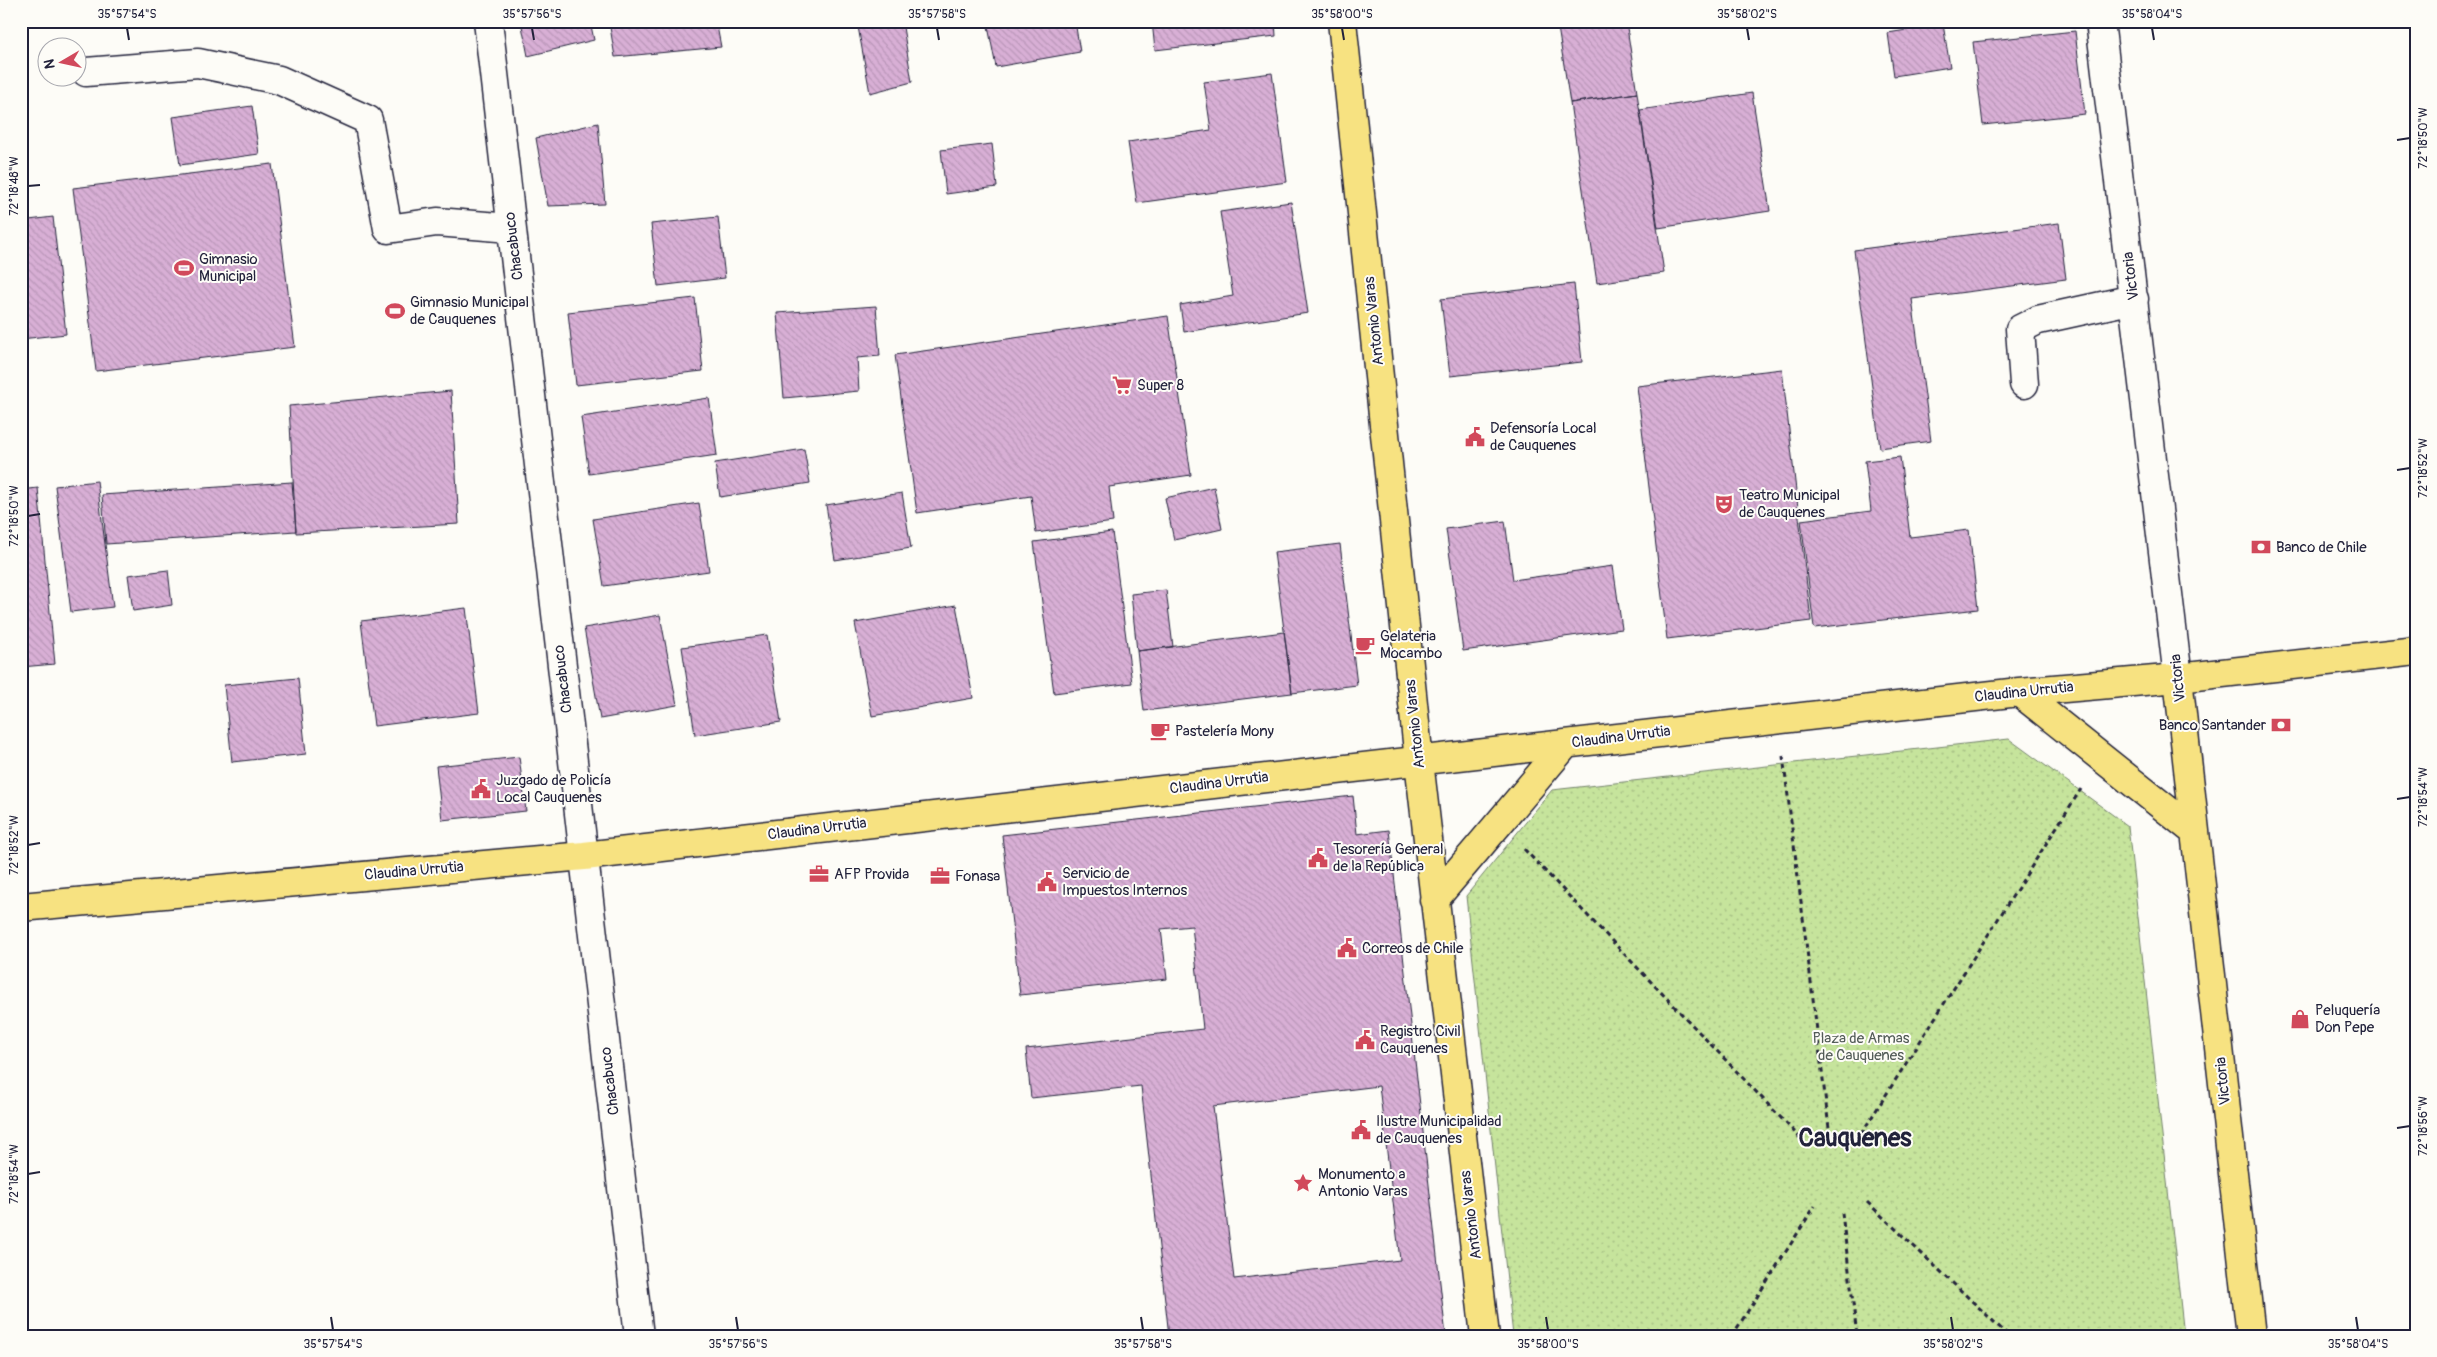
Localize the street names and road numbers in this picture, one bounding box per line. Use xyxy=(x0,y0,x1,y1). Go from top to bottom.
street label: Chacabuco xyxy=(500,211,528,281)
street label: Victoria xyxy=(2119,251,2143,301)
street label: Antonio Varas xyxy=(1360,275,1388,366)
street label: Chacabuco xyxy=(549,644,577,714)
street label: Victoria xyxy=(2166,653,2190,703)
street label: Claudina Urrutia xyxy=(1974,677,2074,707)
street label: Antonio Varas xyxy=(1401,678,1429,769)
street label: Claudina Urrutia xyxy=(1570,722,1672,752)
street label: Claudina Urrutia xyxy=(1168,768,1270,798)
street label: Claudina Urrutia xyxy=(766,814,868,844)
street label: Claudina Urrutia xyxy=(364,857,464,885)
street label: Chacabuco xyxy=(596,1046,624,1116)
street label: Victoria xyxy=(2211,1056,2235,1106)
street label: Antonio Varas xyxy=(1456,1169,1486,1261)

